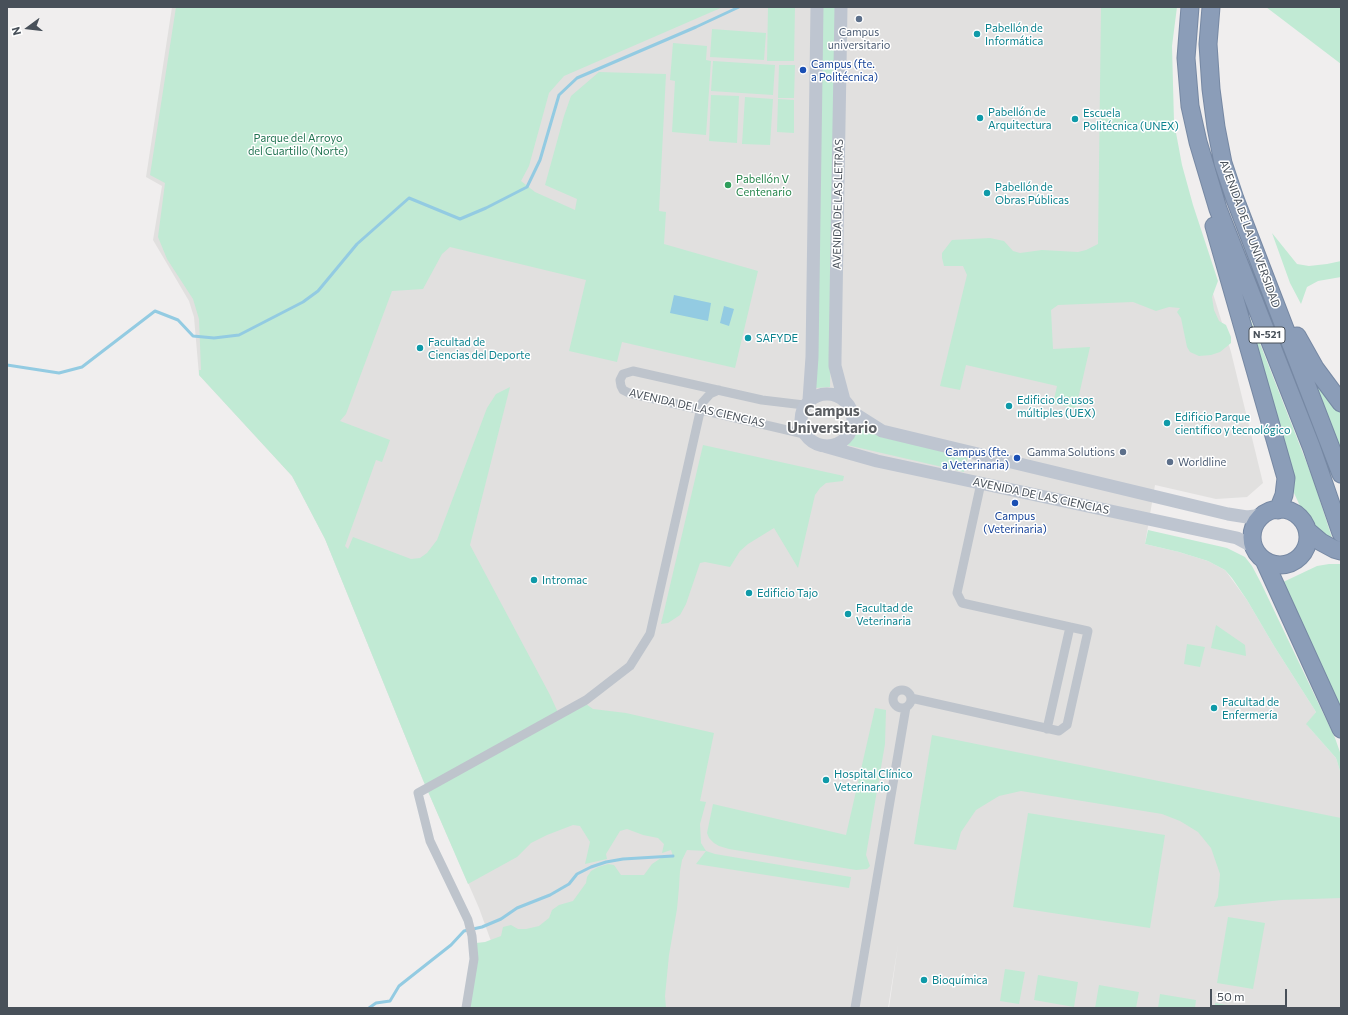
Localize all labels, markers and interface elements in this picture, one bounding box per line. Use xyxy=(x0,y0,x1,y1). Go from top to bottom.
north arrow xyxy=(8,8,48,48)
marker: Campus universitario xyxy=(854,14,864,24)
place label: Pabellón de Informática xyxy=(985,21,1043,47)
place label: Campus universitario xyxy=(828,25,890,51)
text: N xyxy=(9,26,23,37)
marker: Pabellón de Informática xyxy=(972,29,982,39)
place label: Campus (fte. a Politécnica) xyxy=(811,57,878,83)
marker: Campus (fte. a Politécnica) xyxy=(798,65,808,75)
place label: Pabellón de Arquitectura xyxy=(988,105,1052,131)
place label: Escuela Politécnica (UNEX) xyxy=(1083,106,1179,132)
marker: Pabellón de Arquitectura xyxy=(975,113,985,123)
marker: Escuela Politécnica (UNEX) xyxy=(1070,114,1080,124)
park label: Parque del Arroyo del Cuartillo (Norte) xyxy=(248,131,348,157)
street label: AVENIDA DE LAS LETRAS xyxy=(830,139,846,269)
street label: AVENIDA DE LA UNIVERSIDAD xyxy=(1217,158,1283,310)
place label: Pabellón V Centenario xyxy=(736,172,792,198)
marker: Pabellón V Centenario xyxy=(723,180,733,190)
place label: Pabellón de Obras Públicas xyxy=(995,180,1069,206)
marker: Pabellón de Obras Públicas xyxy=(982,188,992,198)
road number: N-521 xyxy=(1249,327,1285,343)
place label: SAFYDE xyxy=(756,331,798,345)
marker: SAFYDE xyxy=(743,333,753,343)
place label: Facultad de Ciencias del Deporte xyxy=(428,335,530,361)
marker: Facultad de Ciencias del Deporte xyxy=(415,343,425,353)
street label: AVENIDA DE LAS CIENCIAS xyxy=(628,386,766,430)
place label: Edificio de usos múltiples (UEX) xyxy=(1017,393,1096,419)
marker: Edificio de usos múltiples (UEX) xyxy=(1004,401,1014,411)
district label: Campus Universitario xyxy=(787,402,877,437)
place label: Edificio Parque científico y tecnológico xyxy=(1175,410,1291,436)
marker: Edificio Parque científico y tecnológico xyxy=(1162,418,1172,428)
place label: Campus (fte. a Veterinaria) xyxy=(942,445,1009,471)
place label: Gamma Solutions xyxy=(1027,445,1115,459)
marker: Gamma Solutions xyxy=(1118,447,1128,457)
marker: Campus (fte. a Veterinaria) xyxy=(1012,453,1022,463)
place label: Worldline xyxy=(1178,455,1226,469)
marker: Worldline xyxy=(1165,457,1175,467)
street label: AVENIDA DE LAS CIENCIAS xyxy=(972,475,1110,517)
marker: Campus (Veterinaria) xyxy=(1010,498,1020,508)
place label: Campus (Veterinaria) xyxy=(983,509,1047,535)
place label: Intromac xyxy=(542,573,587,587)
marker: Intromac xyxy=(529,575,539,585)
place label: Edificio Tajo xyxy=(757,586,818,600)
marker: Edificio Tajo xyxy=(744,588,754,598)
place label: Facultad de Veterinaria xyxy=(856,601,913,627)
marker: Facultad de Veterinaria xyxy=(843,609,853,619)
place label: Facultad de Enfermería xyxy=(1222,695,1279,721)
marker: Facultad de Enfermería xyxy=(1209,703,1219,713)
place label: Hospital Clínico Veterinario xyxy=(834,767,913,793)
marker: Hospital Clínico Veterinario xyxy=(821,775,831,785)
place label: Bioquímica xyxy=(932,973,988,987)
marker: Bioquímica xyxy=(919,975,929,985)
scale bar xyxy=(1212,981,1289,1007)
text: 50 m xyxy=(1217,989,1245,1003)

